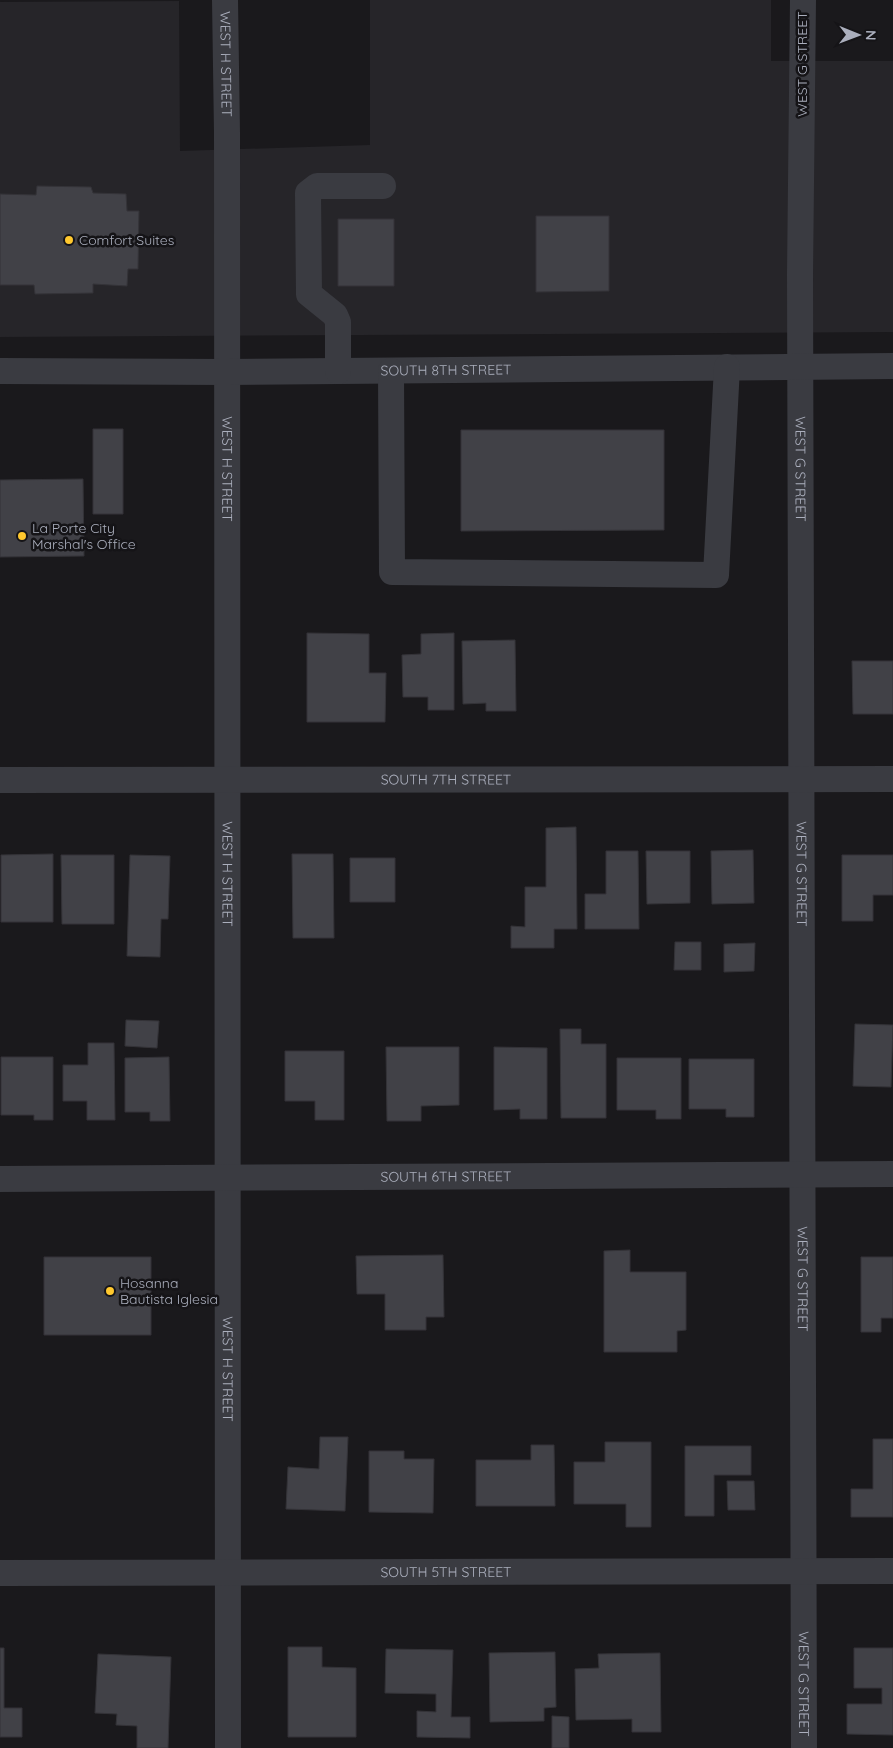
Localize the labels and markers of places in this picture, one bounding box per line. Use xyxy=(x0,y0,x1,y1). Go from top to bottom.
place label: Comfort Suites xyxy=(79,231,174,249)
marker: Comfort Suites xyxy=(63,234,75,246)
place label: La Porte City Marshal's Office xyxy=(32,519,136,553)
marker: La Porte City Marshal's Office xyxy=(16,530,28,542)
place label: Hosanna Bautista Iglesia xyxy=(120,1274,218,1308)
marker: Hosanna Bautista Iglesia xyxy=(104,1285,116,1297)

